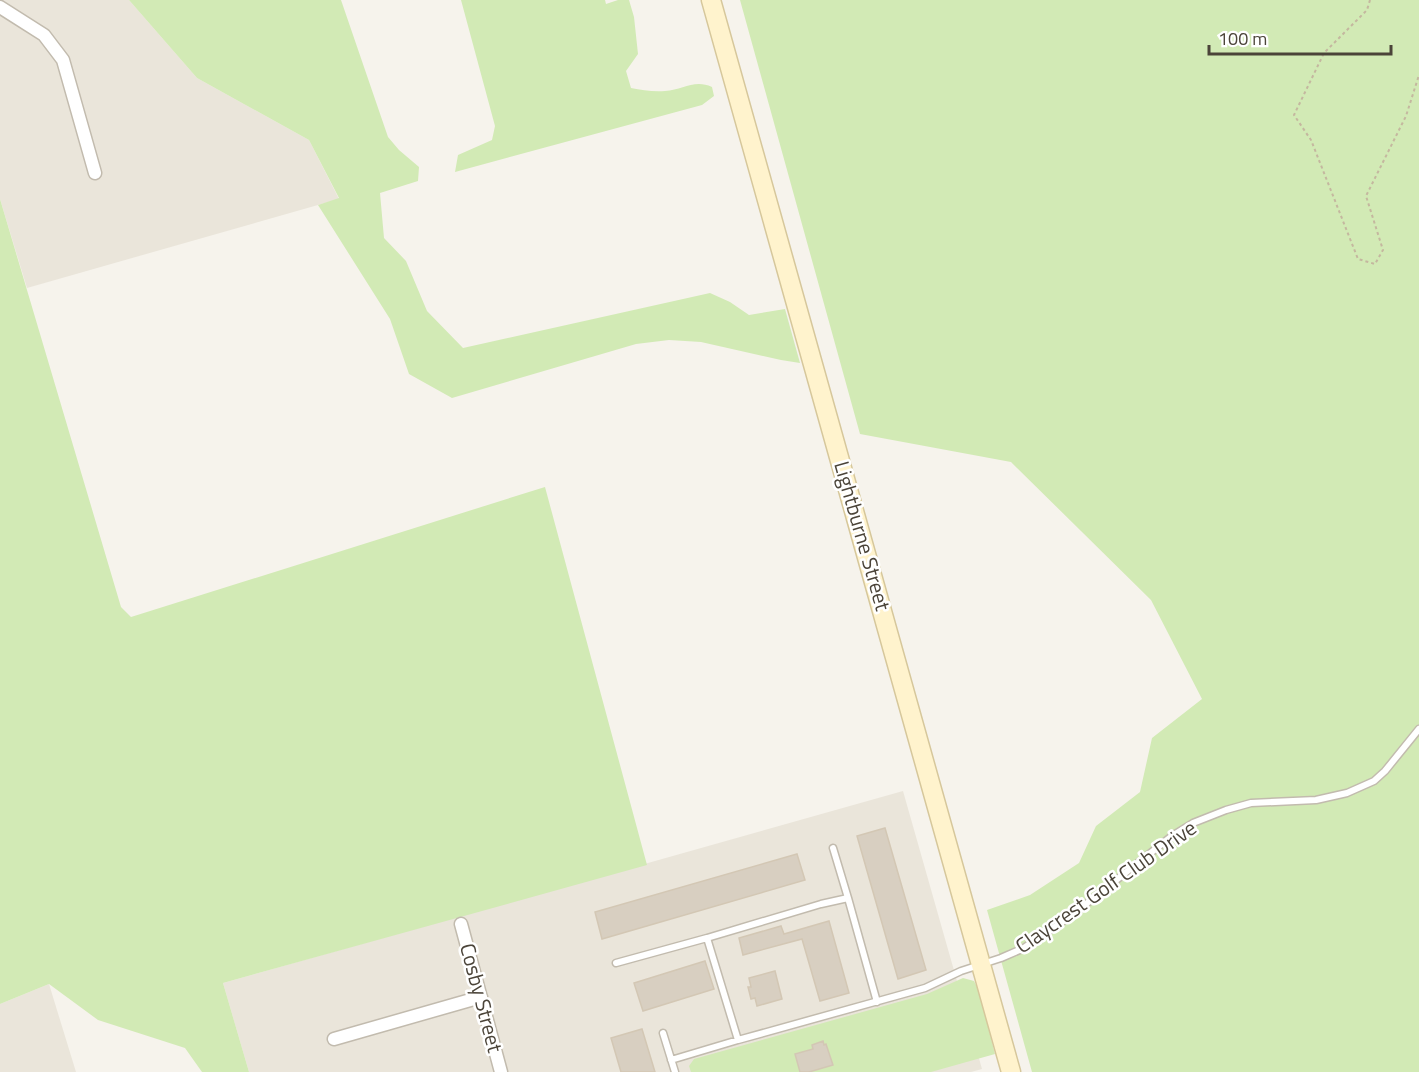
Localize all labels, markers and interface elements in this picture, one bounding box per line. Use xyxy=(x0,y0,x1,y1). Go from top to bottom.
scale bar xyxy=(1209,18,1390,56)
text: 100 m xyxy=(1218,25,1267,52)
street label: Lightburne Street xyxy=(826,457,900,615)
street label: Claycrest Golf Club Drive xyxy=(1008,812,1203,961)
street label: Cosby Street xyxy=(452,940,512,1056)

